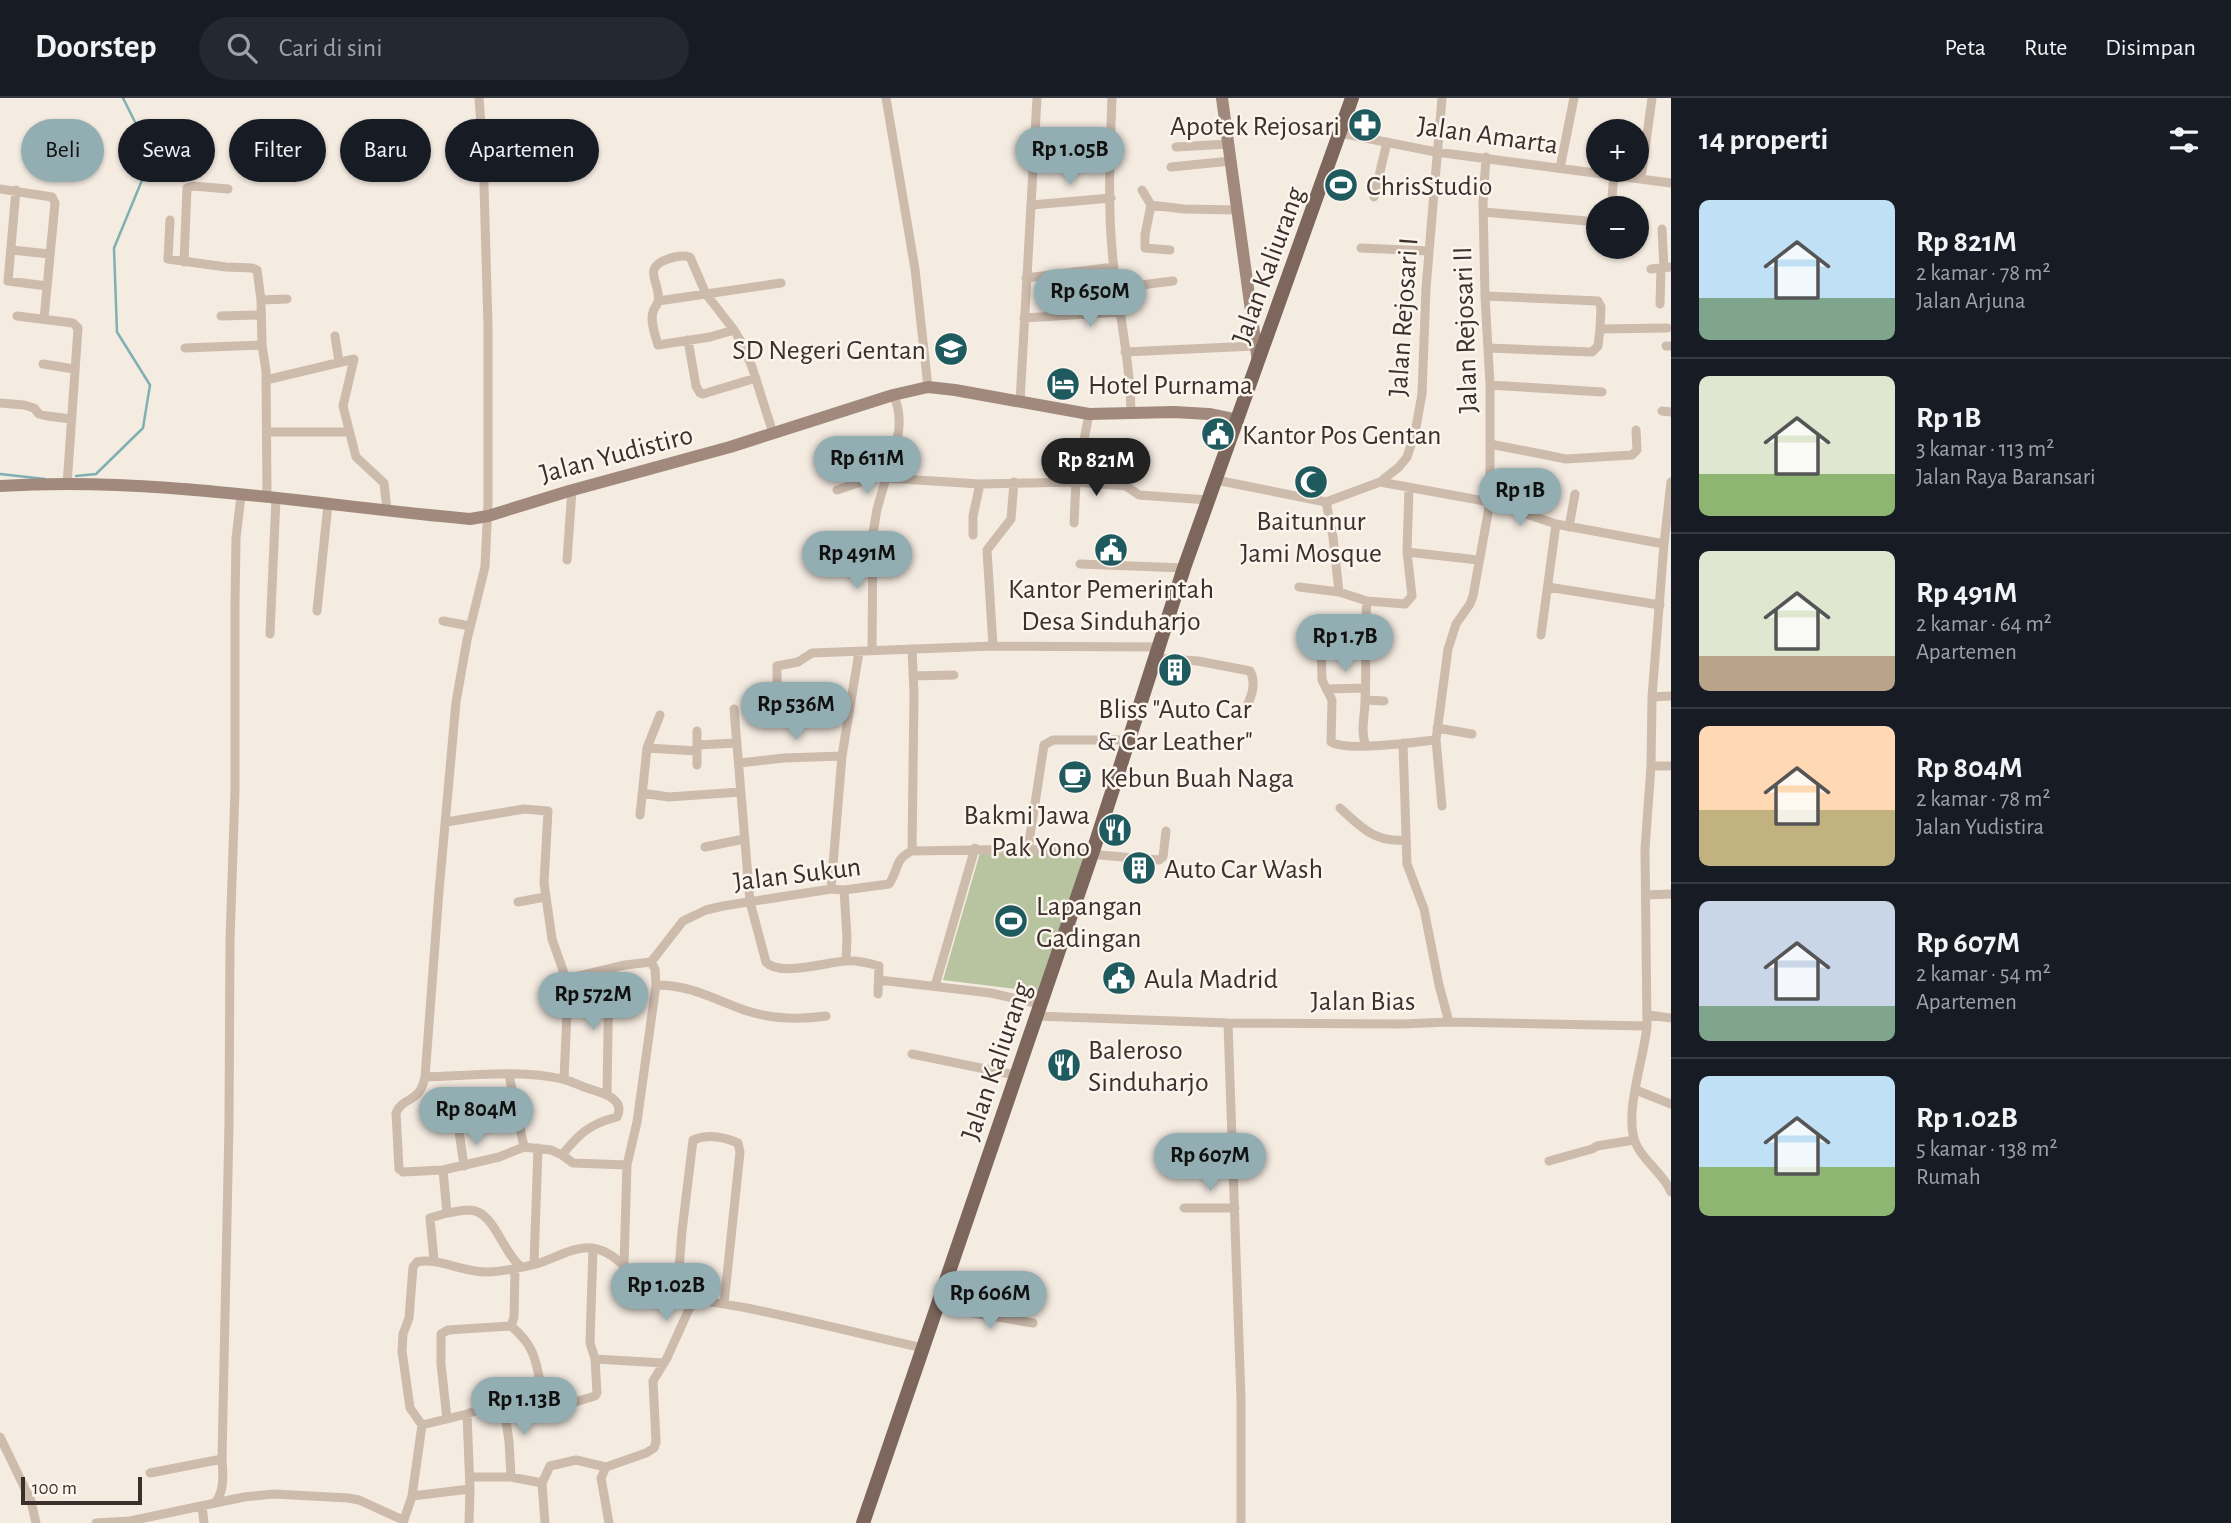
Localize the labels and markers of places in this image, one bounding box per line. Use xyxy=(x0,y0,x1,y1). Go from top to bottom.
pharmacy icon: Apotek Rejosari xyxy=(1346,106,1384,144)
place label: Apotek Rejosari xyxy=(1170,113,1340,141)
pin: Rp 1.05B xyxy=(998,127,1142,187)
sports icon: ChrisStudio xyxy=(1322,166,1360,204)
place label: ChrisStudio xyxy=(1366,173,1492,201)
pin: Rp 650M xyxy=(1025,270,1155,329)
school or university icon: SD Negeri Gentan xyxy=(932,330,970,368)
place label: SD Negeri Gentan xyxy=(732,337,926,365)
hotel icon: Hotel Purnama xyxy=(1044,365,1082,403)
place label: Hotel Purnama xyxy=(1088,372,1253,400)
public building icon: Kantor Pos Gentan xyxy=(1199,415,1237,453)
place label: Kantor Pos Gentan xyxy=(1242,422,1442,450)
pin: Rp 611M xyxy=(802,436,932,496)
pin: Rp 821M xyxy=(1031,438,1161,498)
mosque icon: Baitunnur Jami Mosque xyxy=(1292,463,1330,501)
pin: Rp 1B xyxy=(1471,468,1569,528)
place label: Baitunnur Jami Mosque xyxy=(1240,508,1382,568)
public building icon: Kantor Pemerintah Desa Sinduharjo xyxy=(1092,531,1130,569)
pin: Rp 491M xyxy=(792,532,922,591)
place label: Kantor Pemerintah Desa Sinduharjo xyxy=(1008,576,1214,636)
pin: Rp 1.7B xyxy=(1280,614,1410,674)
building icon: Bliss "Auto Car & Car Leather" xyxy=(1156,651,1194,689)
pin: Rp 536M xyxy=(731,682,861,742)
place label: Bliss "Auto Car & Car Leather" xyxy=(1097,696,1253,756)
cafe icon: Kebun Buah Naga xyxy=(1056,758,1094,796)
place label: Kebun Buah Naga xyxy=(1100,765,1294,793)
place label: Bakmi Jawa Pak Yono xyxy=(963,802,1090,862)
restaurant icon: Bakmi Jawa Pak Yono xyxy=(1096,811,1134,849)
building icon: Auto Car Wash xyxy=(1120,849,1158,887)
place label: Auto Car Wash xyxy=(1164,856,1323,884)
place label: Lapangan Gadingan xyxy=(1036,893,1142,953)
sports icon: Lapangan Gadingan xyxy=(992,902,1030,940)
public building icon: Aula Madrid xyxy=(1100,959,1138,997)
place label: Aula Madrid xyxy=(1144,966,1278,994)
pin: Rp 572M xyxy=(528,972,658,1032)
place label: Baleroso Sinduharjo xyxy=(1088,1037,1209,1097)
restaurant icon: Baleroso Sinduharjo xyxy=(1045,1046,1083,1084)
pin: Rp 804M xyxy=(411,1088,541,1147)
pin: Rp 607M xyxy=(1145,1134,1275,1193)
pin: Rp 1.02B xyxy=(594,1264,738,1323)
pin: Rp 606M xyxy=(925,1272,1055,1331)
pin: Rp 1.13B xyxy=(452,1378,596,1437)

